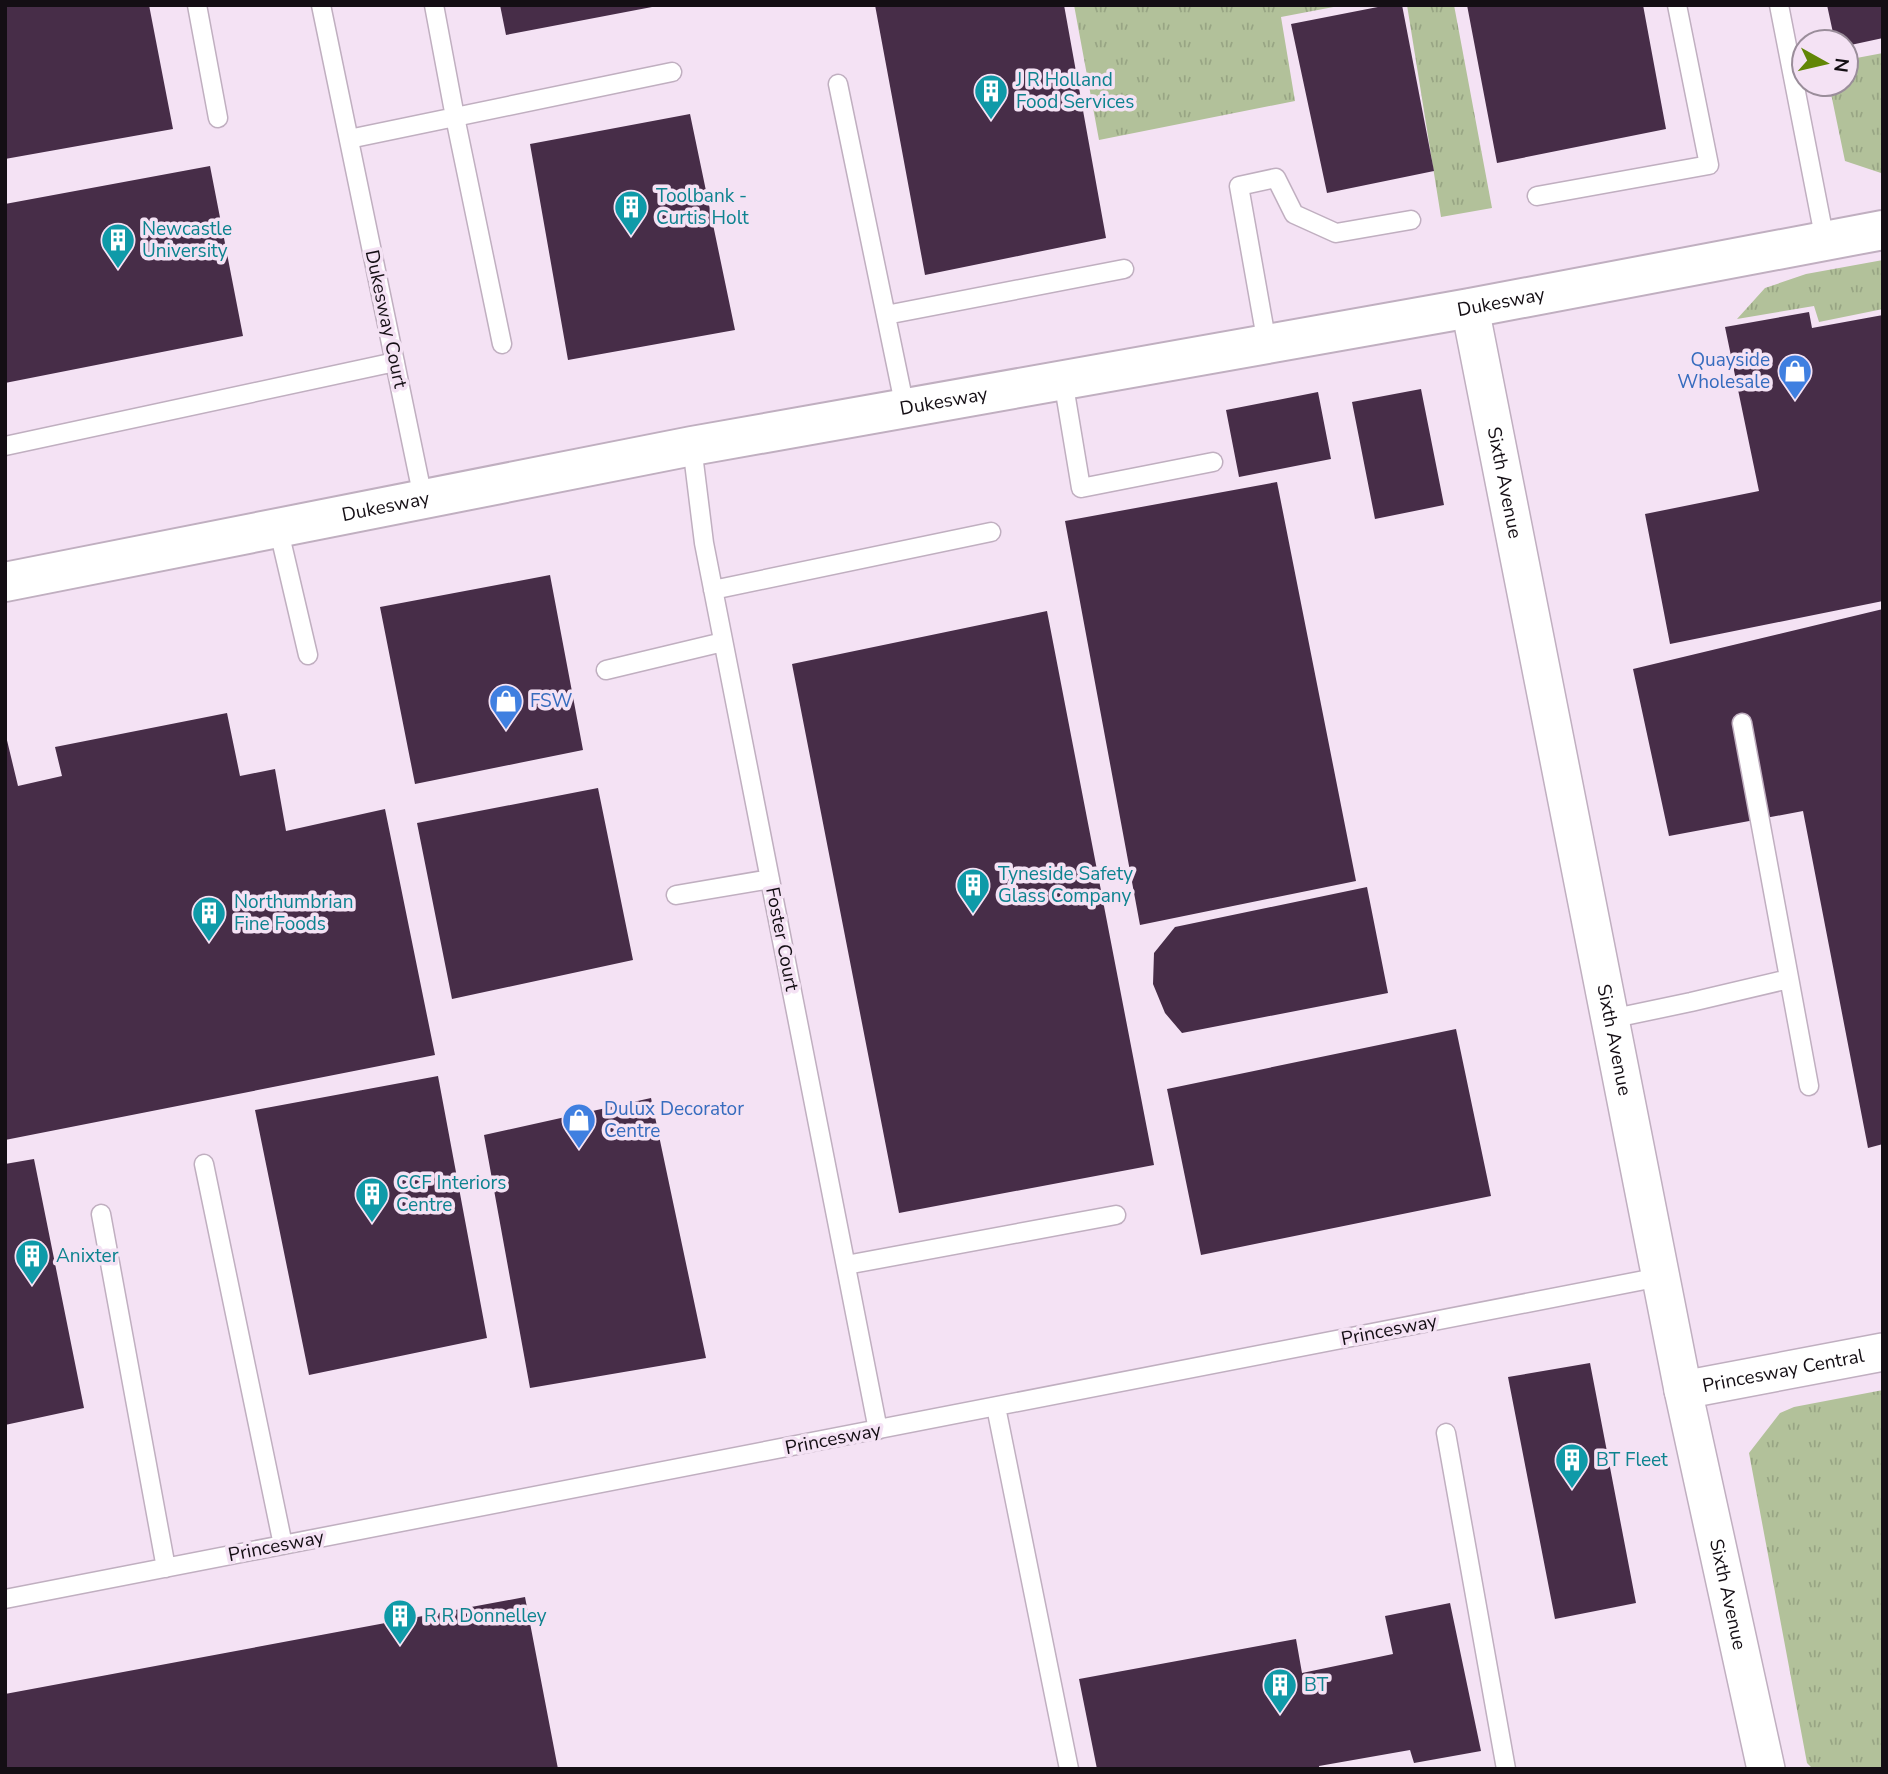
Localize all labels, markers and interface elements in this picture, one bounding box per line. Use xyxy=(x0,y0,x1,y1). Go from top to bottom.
north arrow xyxy=(1790,28,1860,98)
text: N xyxy=(1827,56,1855,74)
place label: J R Holland Food Services xyxy=(1015,67,1134,115)
building icon: J R Holland Food Services xyxy=(972,72,1010,121)
place label: Toolbank - Curtis Holt xyxy=(656,183,749,231)
building icon: Toolbank - Curtis Holt xyxy=(612,188,650,237)
place label: Newcastle University xyxy=(142,216,232,264)
building icon: Newcastle University xyxy=(99,221,137,270)
street label: Dukesway Court xyxy=(359,247,413,391)
street label: Dukesway xyxy=(1455,281,1547,323)
place label: Quayside Wholesale xyxy=(1677,347,1770,395)
shop icon: Quayside Wholesale xyxy=(1776,352,1814,401)
street label: Dukesway xyxy=(898,381,990,422)
street label: Sixth Avenue xyxy=(1481,425,1528,541)
street label: Dukesway xyxy=(340,485,432,528)
shop icon: FSW xyxy=(487,682,525,731)
place label: FSW xyxy=(530,688,572,714)
place label: Tyneside Safety Glass Company xyxy=(998,861,1133,909)
building icon: Tyneside Safety Glass Company xyxy=(954,866,992,915)
street label: Foster Court xyxy=(759,885,805,994)
place label: Northumbrian Fine Foods xyxy=(234,889,353,937)
building icon: Northumbrian Fine Foods xyxy=(190,894,228,943)
street label: Sixth Avenue xyxy=(1590,982,1638,1098)
place label: Dulux Decorator Centre xyxy=(604,1096,744,1144)
shop icon: Dulux Decorator Centre xyxy=(560,1101,598,1150)
place label: CCF Interiors Centre xyxy=(396,1170,506,1218)
building icon: CCF Interiors Centre xyxy=(353,1175,391,1224)
building icon: Anixter xyxy=(13,1237,51,1286)
place label: Anixter xyxy=(56,1243,119,1269)
street label: Princesway xyxy=(1339,1308,1439,1352)
street label: Princesway Central xyxy=(1700,1343,1867,1399)
street label: Princesway xyxy=(783,1417,883,1461)
building icon: BT Fleet xyxy=(1553,1441,1591,1490)
place label: BT Fleet xyxy=(1596,1447,1668,1473)
street label: Princesway xyxy=(226,1524,326,1568)
street label: Sixth Avenue xyxy=(1703,1536,1753,1652)
building icon: R R Donnelley xyxy=(381,1597,419,1646)
place label: R R Donnelley xyxy=(424,1603,547,1629)
building icon: BT xyxy=(1261,1666,1299,1715)
place label: BT xyxy=(1304,1672,1329,1698)

